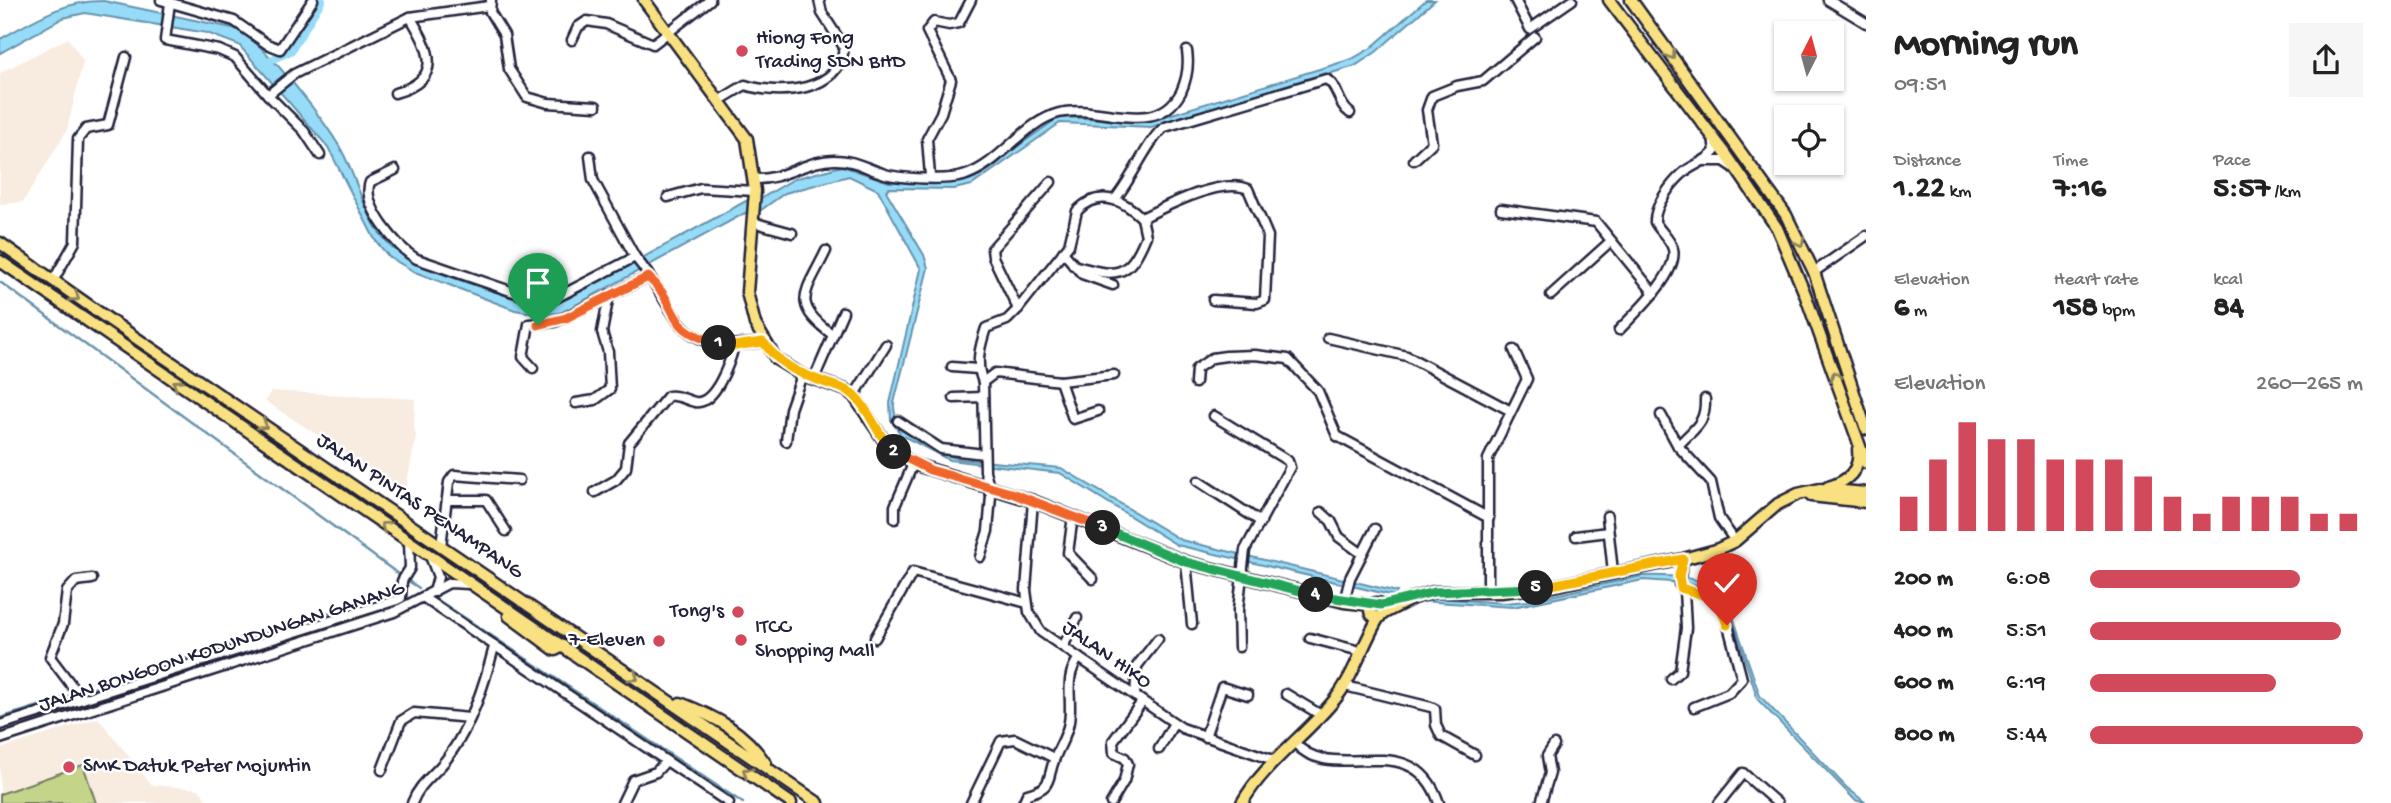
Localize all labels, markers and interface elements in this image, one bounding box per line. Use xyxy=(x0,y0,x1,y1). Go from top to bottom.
north arrow xyxy=(1774,21,1844,91)
map controls xyxy=(1774,21,1844,175)
button: share xyxy=(2289,23,2363,97)
text: Morning run xyxy=(1894,24,2078,68)
place label: Hiong Fong Trading SDN BHD xyxy=(755,27,906,76)
marker: Hiong Fong Trading SDN BHD xyxy=(734,43,750,59)
one-way arrow xyxy=(1663,47,1675,60)
text: 09:51 xyxy=(1894,72,1947,99)
button: locate xyxy=(1774,105,1844,175)
text: Distance xyxy=(1894,150,1961,173)
text: Time xyxy=(2054,150,2088,173)
text: Pace xyxy=(2213,150,2251,173)
text: 1.22 xyxy=(1894,173,1945,208)
text: 7:16 xyxy=(2054,173,2106,208)
text: 5:57 xyxy=(2213,173,2270,208)
text: km xyxy=(1945,181,1971,204)
text: /km xyxy=(2270,181,2301,204)
one-way arrow xyxy=(1791,235,1805,247)
pin xyxy=(508,253,568,325)
icon: arrive xyxy=(519,264,557,302)
text: Elevation xyxy=(1894,269,1970,292)
text: Heart rate xyxy=(2054,269,2139,292)
text: kcal xyxy=(2213,269,2243,292)
one-way arrow xyxy=(67,289,80,301)
text: 6 xyxy=(1894,292,1909,327)
text: 158 xyxy=(2054,292,2098,327)
text: 84 xyxy=(2213,292,2244,327)
text: m xyxy=(1909,300,1927,323)
text: bpm xyxy=(2098,300,2135,323)
pin: 1 xyxy=(702,326,736,360)
text: 1 xyxy=(715,331,722,354)
one-way arrow xyxy=(1829,370,1843,382)
text: Elevation xyxy=(1894,371,1985,398)
text: 260–265 m xyxy=(2256,371,2363,398)
one-way arrow xyxy=(172,380,185,392)
one-way arrow xyxy=(255,417,268,429)
street label: JALAN PINTAS PENAMPANG xyxy=(311,428,528,586)
pin: 2 xyxy=(876,434,912,470)
text: 2 xyxy=(889,440,898,463)
pin: 3 xyxy=(1086,510,1120,546)
text: 3 xyxy=(1098,516,1107,539)
one-way arrow xyxy=(380,522,393,534)
pin xyxy=(1697,553,1757,625)
icon: check xyxy=(1708,564,1746,602)
text: 200 m xyxy=(1894,566,1953,593)
text: 6:08 xyxy=(2006,566,2051,593)
pin: 5 xyxy=(1518,570,1554,606)
text: 5 xyxy=(1531,576,1541,599)
street label: JALAN BONGOON KODUNDUNGAN GANANG xyxy=(36,577,409,719)
pin: 4 xyxy=(1298,578,1334,612)
text: 4 xyxy=(1311,583,1320,606)
place label: Tong's xyxy=(669,600,725,625)
marker: Tong's xyxy=(730,604,746,620)
place label: ITCC Shopping Mall xyxy=(755,616,875,665)
street label: JALAN HIKO xyxy=(1056,616,1156,696)
text: 400 m xyxy=(1894,618,1953,645)
text: 5:51 xyxy=(2006,618,2047,645)
place label: 7-Eleven xyxy=(568,629,645,654)
marker: ITCC Shopping Mall xyxy=(733,632,749,648)
marker: 7-Eleven xyxy=(651,633,667,649)
one-way arrow xyxy=(626,669,639,681)
text: 600 m xyxy=(1894,670,1954,697)
text: 6:19 xyxy=(2006,670,2046,697)
text: 800 m xyxy=(1894,722,1955,749)
text: 5:44 xyxy=(2006,722,2047,749)
place label: SMK Datuk Peter Mojuntin xyxy=(83,755,311,780)
marker: SMK Datuk Peter Mojuntin xyxy=(61,759,77,775)
one-way arrow xyxy=(742,768,755,780)

